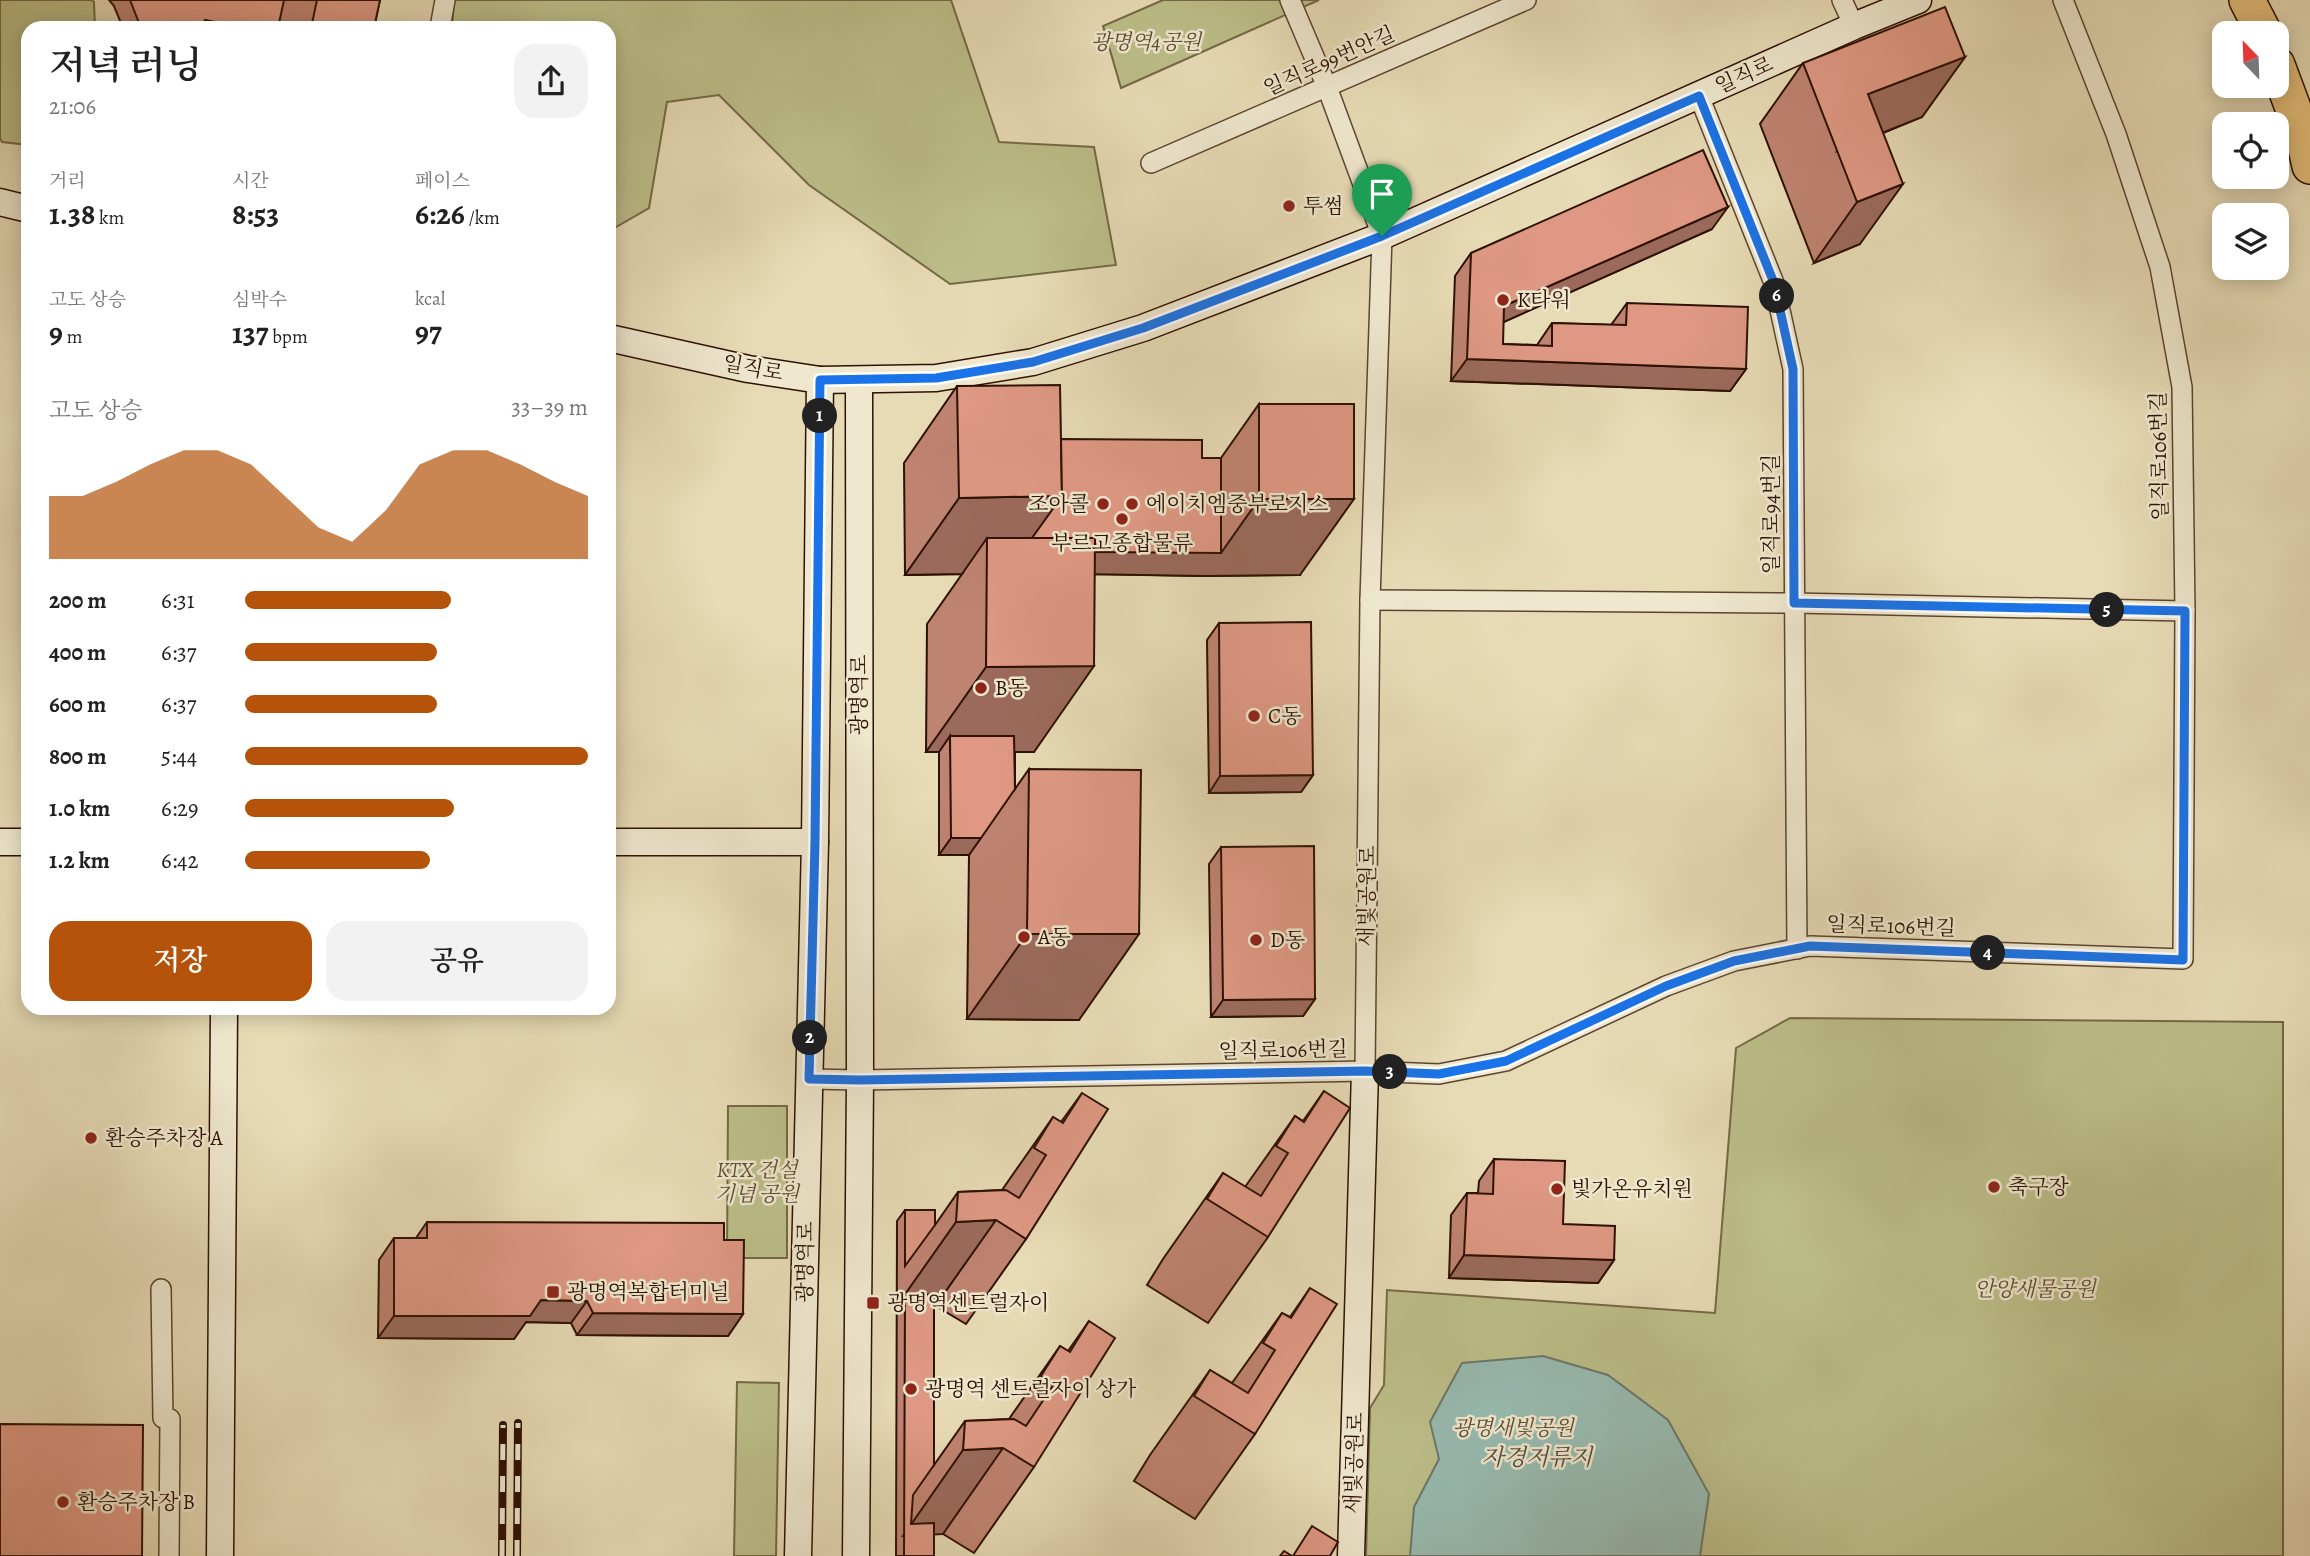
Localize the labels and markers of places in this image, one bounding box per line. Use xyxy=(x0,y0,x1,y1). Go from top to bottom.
pin xyxy=(1352,164,1412,236)
place label: 투썸 xyxy=(1303,192,1344,220)
marker: 투썸 xyxy=(1281,198,1297,214)
pin: 6 xyxy=(1760,278,1795,314)
place label: K타워 xyxy=(1517,286,1571,314)
marker: K타워 xyxy=(1495,292,1511,308)
pin: 1 xyxy=(802,398,838,434)
place label: 조아콜 xyxy=(1028,490,1089,518)
place label: 에이치엠중부로지스 xyxy=(1146,490,1329,518)
marker: 조아콜 xyxy=(1095,496,1111,512)
marker: 에이치엠중부로지스 xyxy=(1124,496,1140,512)
marker: 부르고종합물류 xyxy=(1114,511,1130,527)
place label: 부르고종합물류 xyxy=(1051,529,1193,557)
pin: 5 xyxy=(2090,592,2124,628)
place label: B동 xyxy=(995,674,1028,702)
marker: B동 xyxy=(973,680,989,696)
place label: C동 xyxy=(1268,702,1301,730)
marker: C동 xyxy=(1246,708,1262,724)
place label: A동 xyxy=(1037,923,1071,951)
place label: D동 xyxy=(1270,926,1305,954)
marker: A동 xyxy=(1016,929,1032,945)
marker: D동 xyxy=(1248,932,1264,948)
pin: 4 xyxy=(1970,936,2006,970)
pin: 2 xyxy=(792,1020,828,1056)
pin: 3 xyxy=(1372,1054,1408,1090)
place label: 환승주차장 A xyxy=(105,1124,224,1152)
marker: 환승주차장 A xyxy=(83,1130,99,1146)
place label: 축구장 xyxy=(2008,1173,2070,1201)
place label: 빛가온유치원 xyxy=(1571,1175,1693,1203)
marker: 축구장 xyxy=(1986,1179,2002,1195)
marker: 빛가온유치원 xyxy=(1549,1181,1565,1197)
place label: 광명역복합터미널 xyxy=(567,1278,729,1306)
marker: 광명역복합터미널 xyxy=(545,1284,561,1300)
place label: 광명역센트럴자이 xyxy=(887,1289,1049,1317)
marker: 광명역센트럴자이 xyxy=(865,1295,881,1311)
place label: 광명역 센트럴자이 상가 xyxy=(925,1375,1137,1403)
marker: 광명역 센트럴자이 상가 xyxy=(903,1381,919,1397)
place label: 환승주차장 B xyxy=(77,1488,195,1516)
marker: 환승주차장 B xyxy=(55,1494,71,1510)

